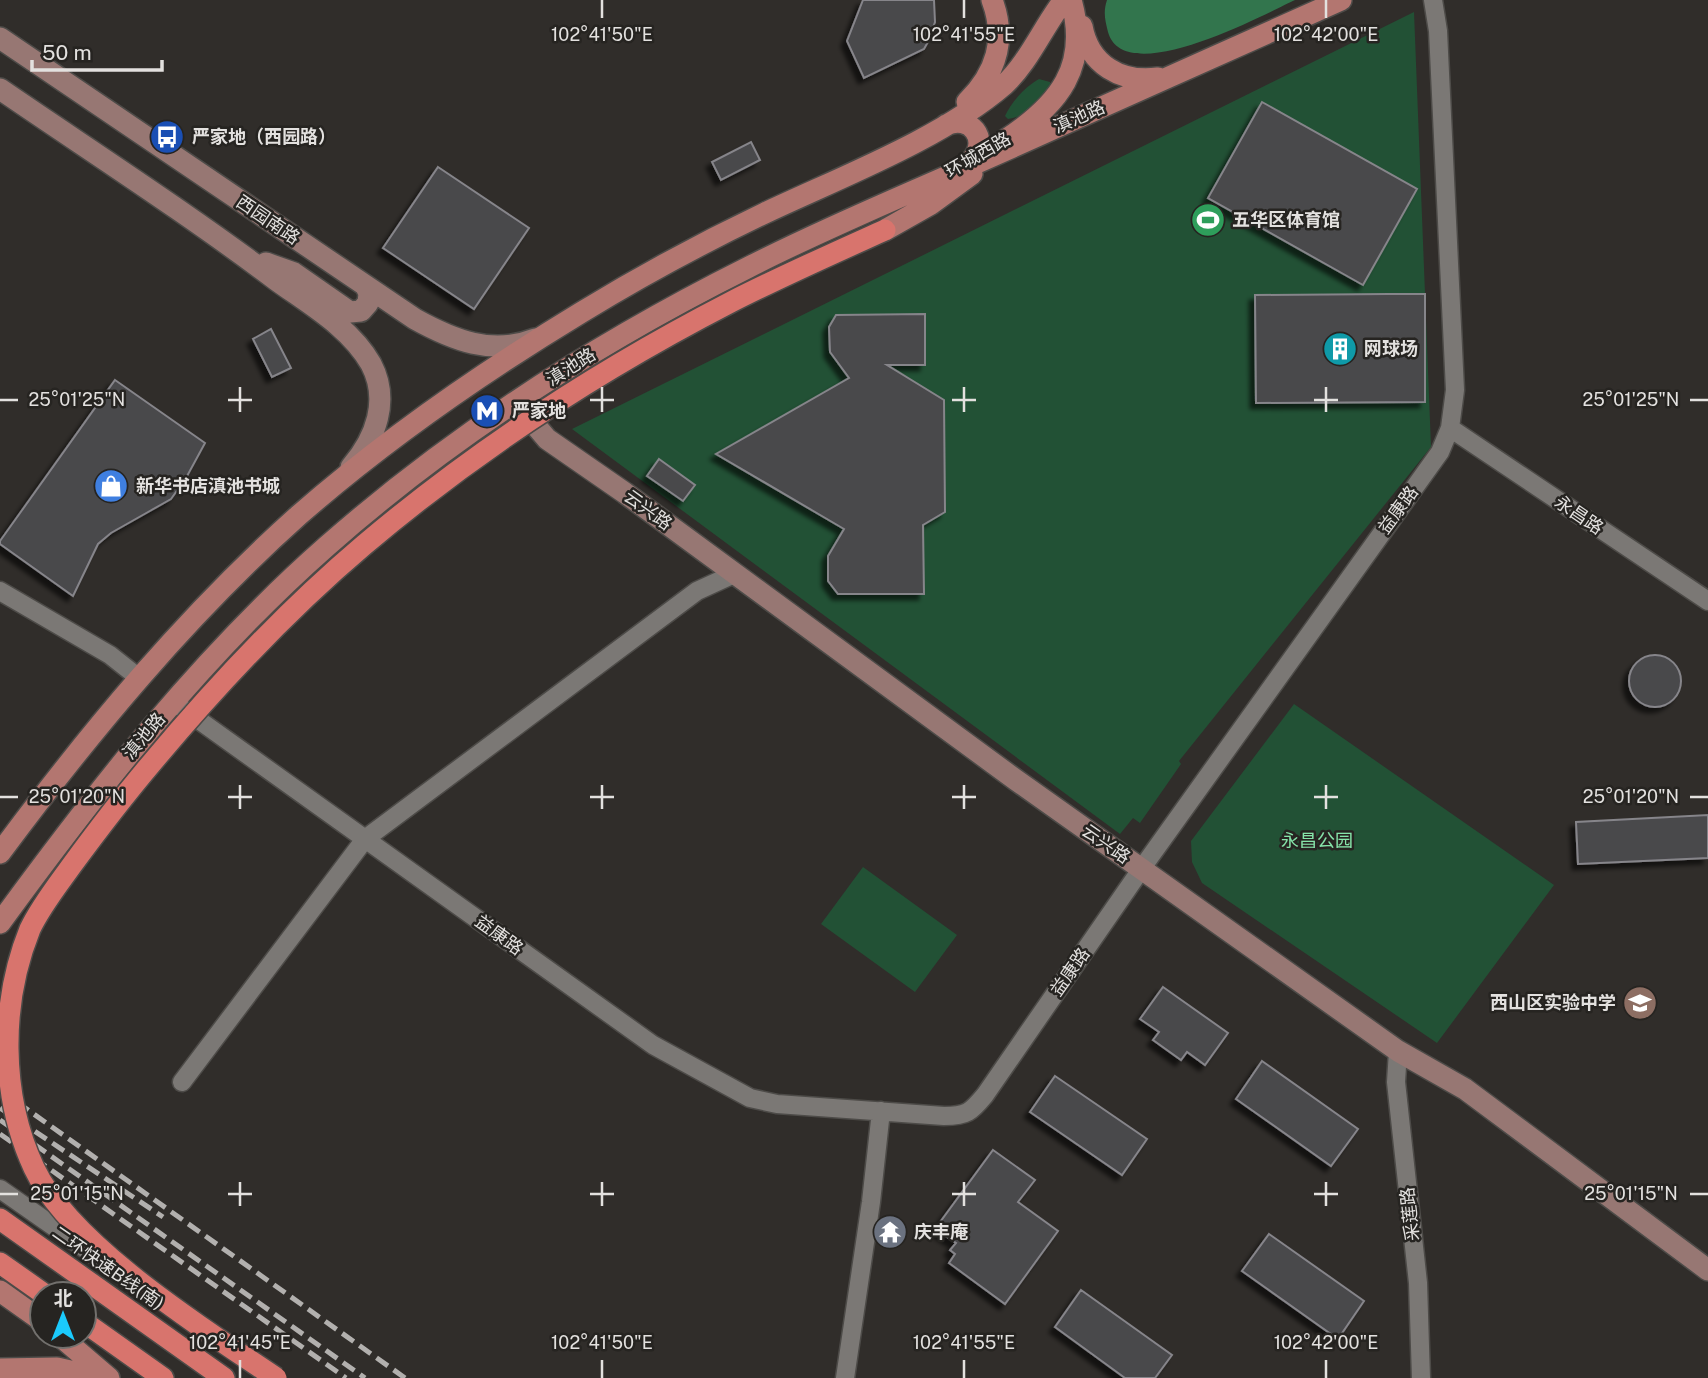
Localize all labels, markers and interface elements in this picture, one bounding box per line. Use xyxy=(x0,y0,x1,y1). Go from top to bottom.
text: 102°41'50"E xyxy=(551,24,653,45)
text: 102°41'55"E xyxy=(913,24,1015,45)
text: 102°42'00"E xyxy=(1274,24,1378,45)
scale bar xyxy=(32,28,161,72)
text: 50 m xyxy=(42,40,92,65)
street label: 滇池路 xyxy=(1050,96,1108,137)
bus stop icon: 严家地（西园路） xyxy=(148,118,186,156)
place label: 严家地（西园路） xyxy=(192,126,336,147)
street label: 环城西路 xyxy=(941,127,1014,182)
street label: 西园南路 xyxy=(233,191,304,248)
sports icon: 五华区体育馆 xyxy=(1189,201,1227,239)
place label: 五华区体育馆 xyxy=(1232,209,1340,230)
building icon: 网球场 xyxy=(1321,330,1359,368)
place label: 网球场 xyxy=(1364,338,1418,359)
street label: 滇池路 xyxy=(542,343,599,390)
text: 25°01'25"N xyxy=(29,389,125,410)
text: 25°01'25"N xyxy=(1583,389,1679,410)
metro station icon: 严家地 xyxy=(468,392,506,430)
place label: 严家地 xyxy=(512,400,566,421)
shop icon: 新华书店滇池书城 xyxy=(92,467,130,505)
place label: 新华书店滇池书城 xyxy=(136,475,280,496)
street label: 益康路 xyxy=(1373,482,1422,538)
street label: 云兴路 xyxy=(620,485,676,534)
street label: 永昌路 xyxy=(1551,491,1608,538)
street label: 滇池路 xyxy=(118,708,169,763)
text: 25°01'20"N xyxy=(29,786,125,807)
text: 25°01'20"N xyxy=(1583,786,1679,807)
street label: 云兴路 xyxy=(1078,820,1134,868)
park label: 永昌公园 xyxy=(1281,830,1353,851)
street label: 益康路 xyxy=(471,910,527,959)
street label: 益康路 xyxy=(1046,944,1094,1000)
school or university icon: 西山区实验中学 xyxy=(1621,984,1659,1022)
place label: 西山区实验中学 xyxy=(1490,992,1616,1013)
text: 25°01'15"N xyxy=(30,1183,124,1204)
text: 25°01'15"N xyxy=(1584,1183,1678,1204)
street label: 采莲路 xyxy=(1396,1186,1423,1242)
temple icon: 庆丰庵 xyxy=(871,1213,909,1251)
street label: 二环快速B线(南) xyxy=(49,1221,168,1314)
place label: 庆丰庵 xyxy=(914,1221,968,1242)
north arrow xyxy=(28,1280,98,1350)
text: 北 xyxy=(53,1287,73,1309)
text: 102°41'45"E xyxy=(189,1332,291,1353)
text: 102°41'50"E xyxy=(551,1332,653,1353)
text: 102°41'55"E xyxy=(913,1332,1015,1353)
text: 102°42'00"E xyxy=(1274,1332,1378,1353)

